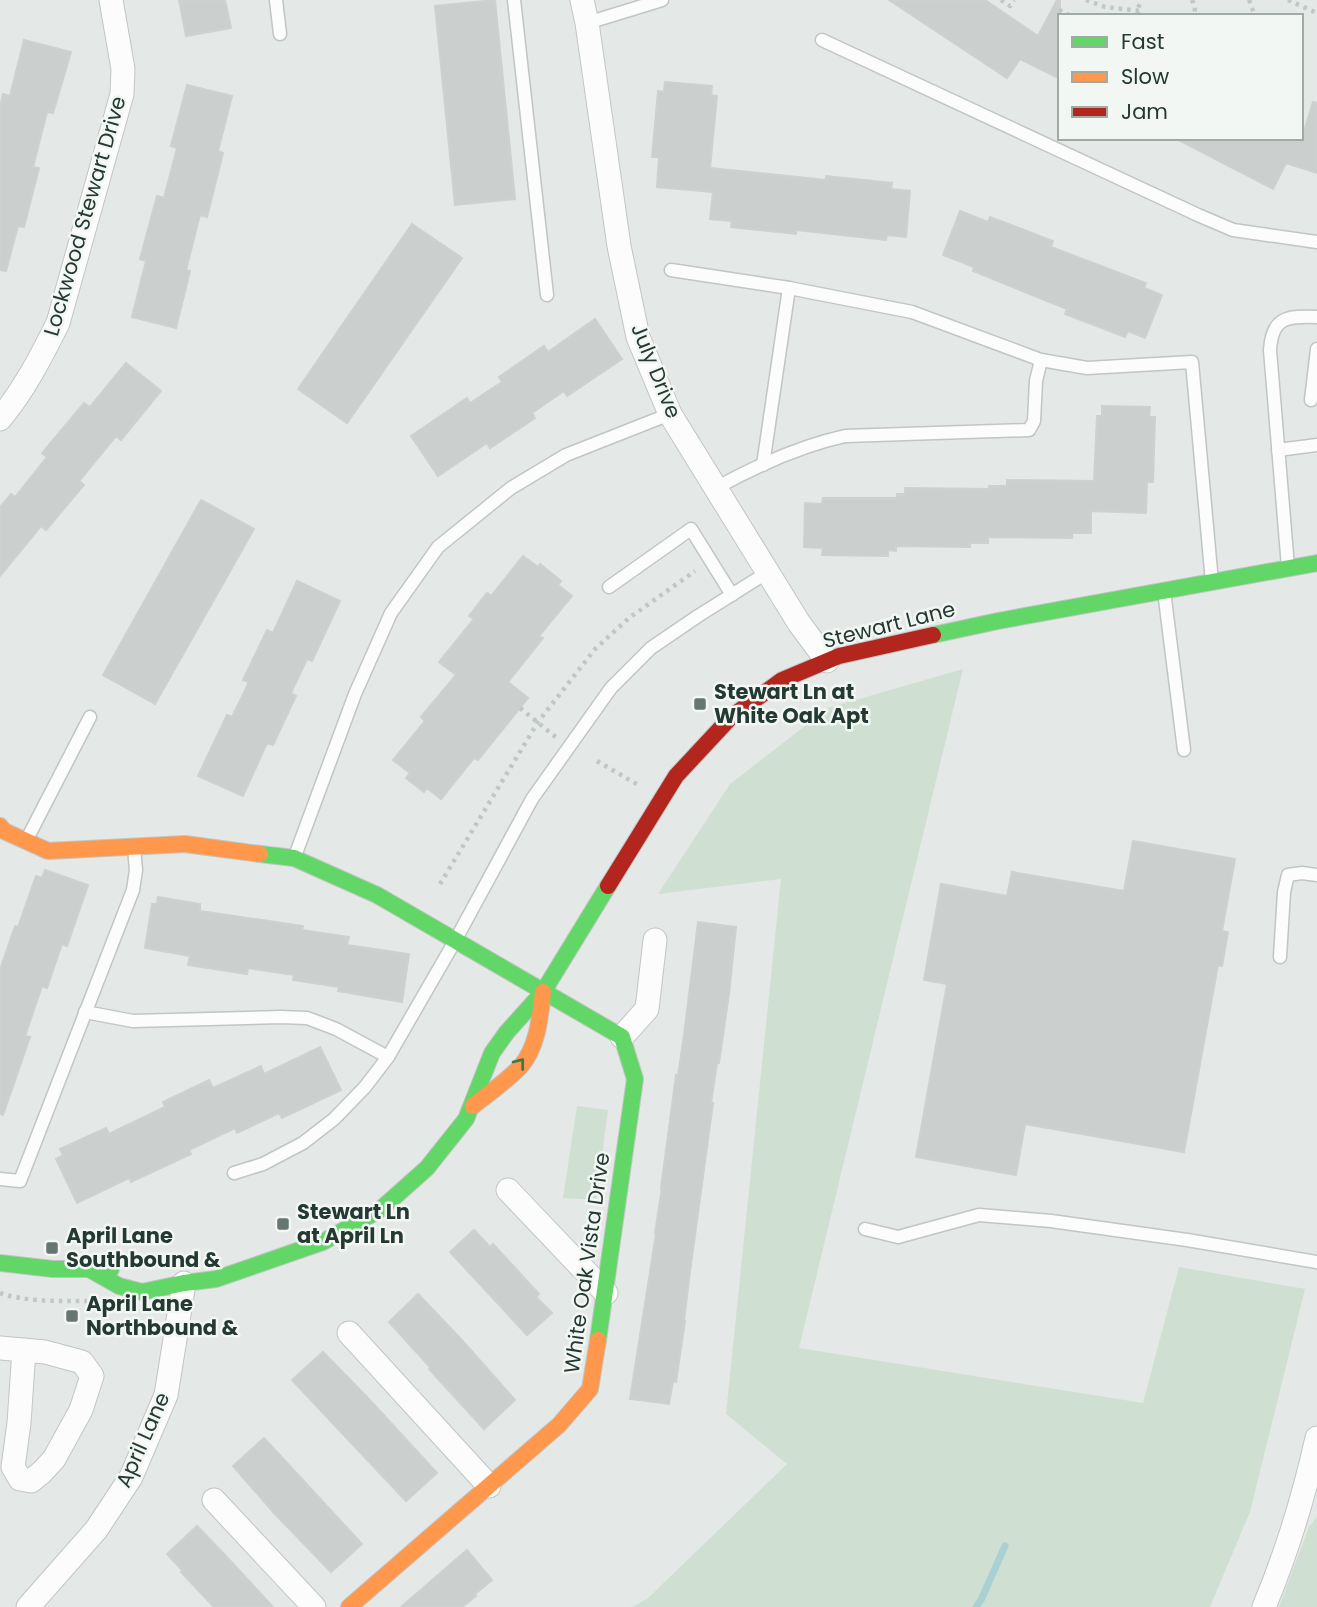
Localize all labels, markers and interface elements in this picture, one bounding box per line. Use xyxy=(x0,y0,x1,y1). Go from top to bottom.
legend xyxy=(1058,14,1303,140)
text: Fast xyxy=(1121,27,1164,56)
text: Slow xyxy=(1121,62,1169,91)
street label: Lockwood Stewart Drive xyxy=(36,93,133,339)
text: Jam xyxy=(1121,97,1168,126)
street label: July Drive xyxy=(624,319,689,423)
street label: Stewart Lane xyxy=(820,594,958,655)
place label: Stewart Ln at White Oak Apt xyxy=(714,677,869,730)
marker: Stewart Ln at White Oak Apt xyxy=(692,696,708,712)
one-way arrow xyxy=(512,1059,525,1071)
street label: White Oak Vista Drive xyxy=(557,1151,616,1375)
place label: Stewart Ln at April Ln xyxy=(297,1197,410,1250)
marker: Stewart Ln at April Ln xyxy=(275,1216,291,1232)
place label: April Lane Southbound & xyxy=(66,1221,221,1274)
marker: April Lane Southbound & xyxy=(44,1240,60,1256)
place label: April Lane Northbound & xyxy=(86,1289,238,1342)
marker: April Lane Northbound & xyxy=(64,1308,80,1324)
street label: April Lane xyxy=(109,1387,177,1492)

